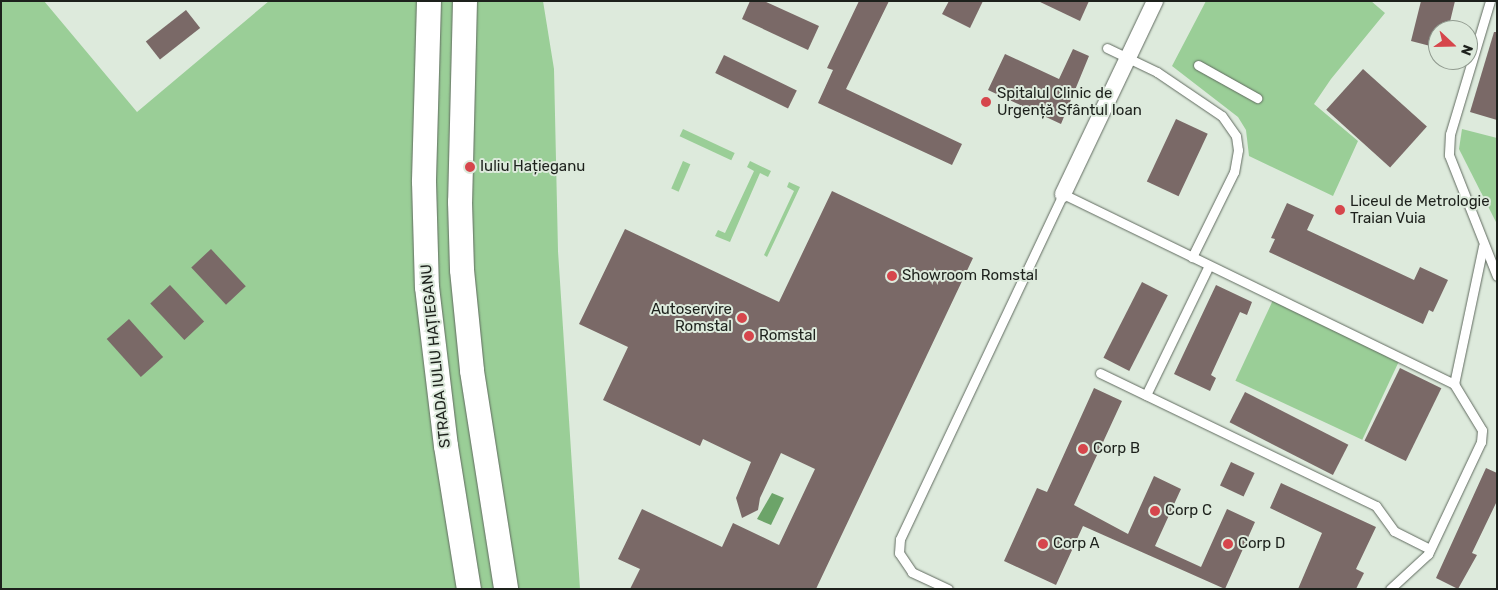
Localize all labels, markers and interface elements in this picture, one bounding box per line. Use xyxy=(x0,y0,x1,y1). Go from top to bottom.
north arrow xyxy=(1428,20,1478,70)
text: N xyxy=(1457,42,1476,58)
place label: Spitalul Clinic de Urgență Sfântul Ioan xyxy=(997,84,1142,119)
marker: Spitalul Clinic de Urgență Sfântul Ioan xyxy=(979,95,993,109)
place label: Iuliu Hațieganu xyxy=(480,158,585,176)
marker: Iuliu Hațieganu xyxy=(464,161,476,173)
place label: Liceul de Metrologie Traian Vuia xyxy=(1350,192,1490,227)
marker: Liceul de Metrologie Traian Vuia xyxy=(1334,204,1346,216)
street label: STRADA IULIU HAȚIEGANU xyxy=(417,263,455,449)
place label: Showroom Romstal xyxy=(902,267,1038,285)
marker: Showroom Romstal xyxy=(886,270,898,282)
place label: Autoservire Romstal xyxy=(651,300,732,335)
marker: Autoservire Romstal xyxy=(736,312,748,324)
place label: Romstal xyxy=(759,327,816,345)
marker: Romstal xyxy=(743,330,755,342)
place label: Corp B xyxy=(1093,440,1140,458)
marker: Corp B xyxy=(1077,443,1089,455)
place label: Corp C xyxy=(1165,502,1212,520)
marker: Corp C xyxy=(1149,505,1161,517)
place label: Corp A xyxy=(1053,535,1100,553)
place label: Corp D xyxy=(1238,535,1285,553)
marker: Corp A xyxy=(1037,538,1049,550)
marker: Corp D xyxy=(1222,538,1234,550)

